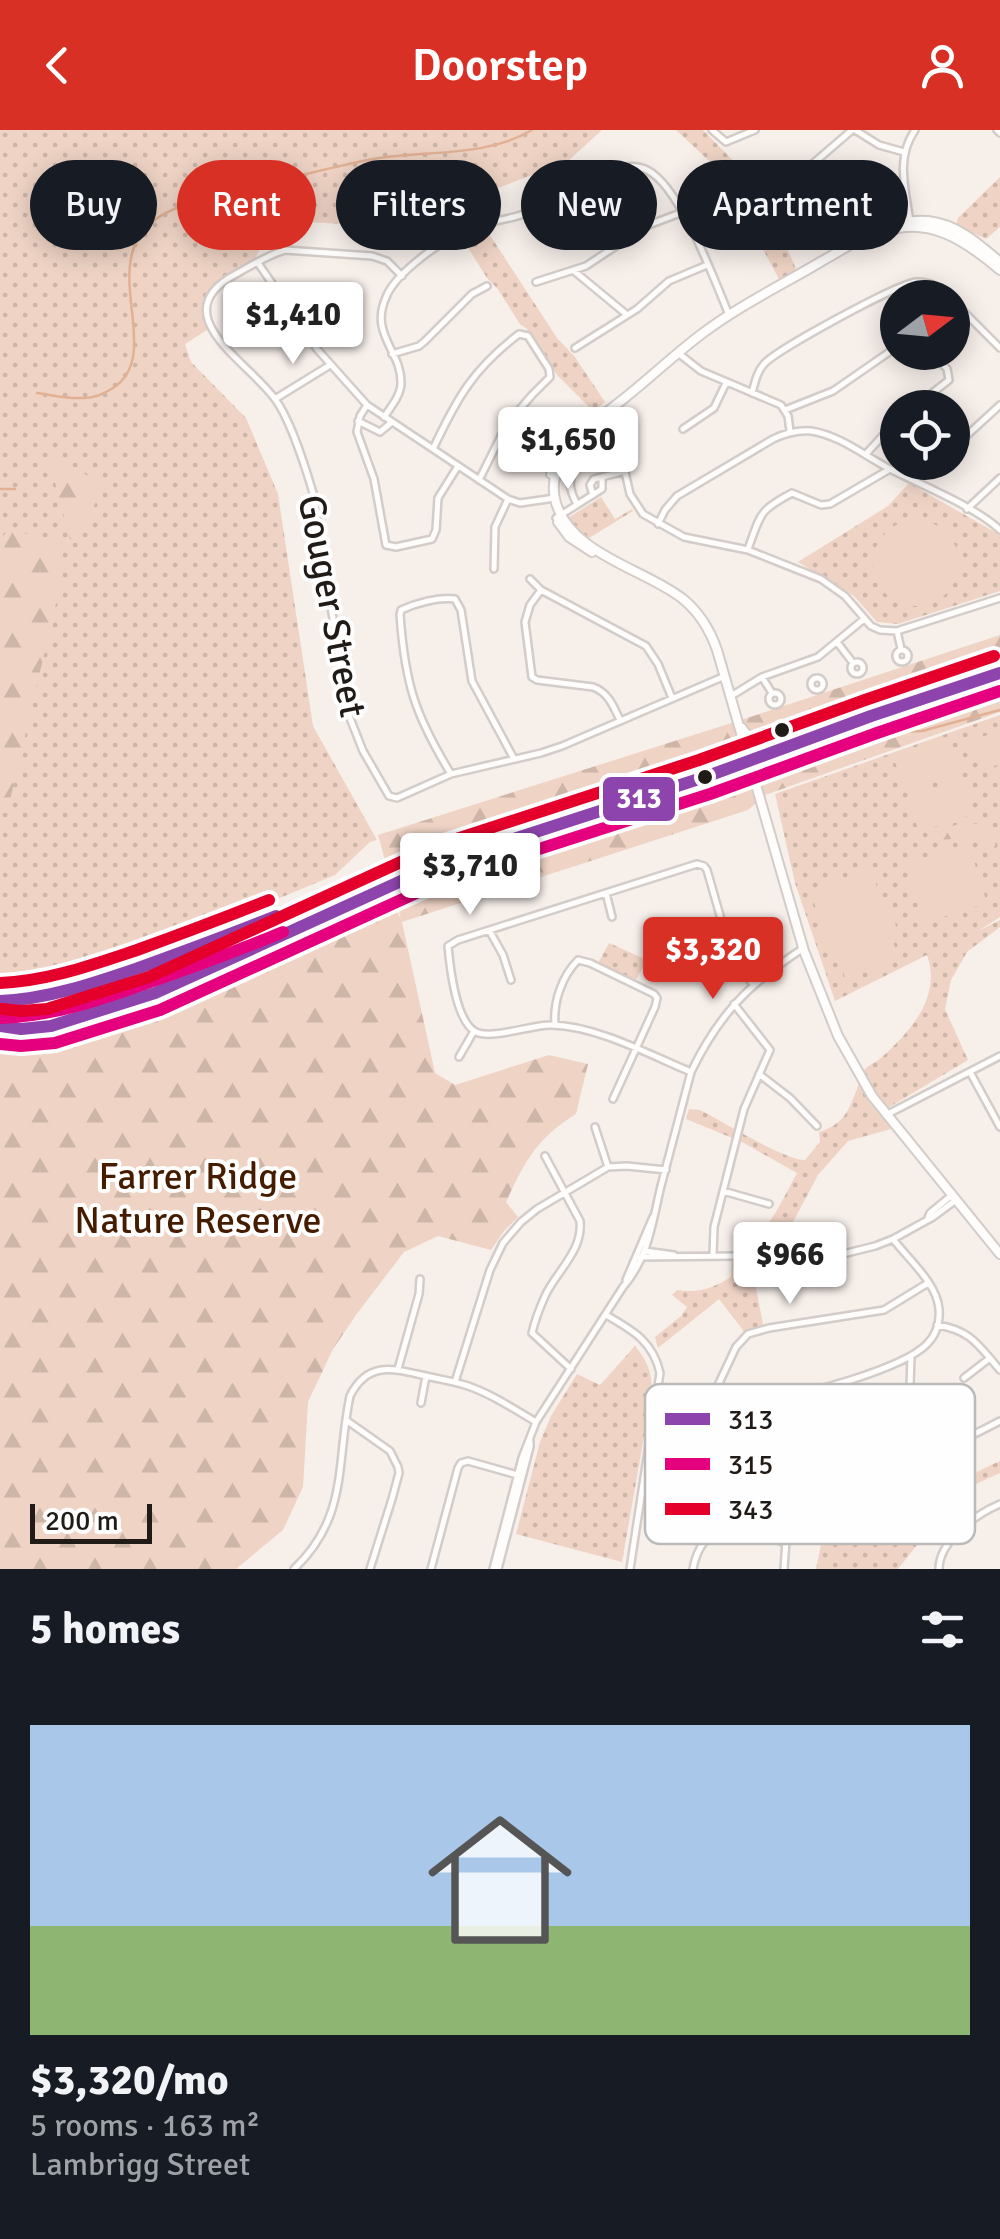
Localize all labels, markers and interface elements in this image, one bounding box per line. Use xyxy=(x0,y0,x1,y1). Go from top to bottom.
icon: back xyxy=(30,38,85,93)
text: Doorstep xyxy=(412,38,588,93)
icon: person xyxy=(915,38,970,93)
chip: Buy xyxy=(30,160,157,250)
chip: Rent xyxy=(177,160,316,250)
chip: Filters xyxy=(336,160,501,250)
chip: New xyxy=(521,160,657,250)
chip: Apartment xyxy=(677,160,908,250)
north arrow xyxy=(880,280,970,370)
map controls xyxy=(880,280,970,480)
pin: $1,410 xyxy=(212,282,374,367)
text: $1,410 xyxy=(245,295,341,334)
button: locate xyxy=(880,390,970,480)
pin: $1,650 xyxy=(487,407,649,492)
text: $1,650 xyxy=(520,420,616,459)
street label: Gouger Street xyxy=(287,491,377,721)
unlabelled marker xyxy=(772,720,792,740)
unlabelled marker xyxy=(695,767,715,787)
line badge: 313 xyxy=(601,775,677,823)
text: 313 xyxy=(616,782,662,816)
pin: $3,710 xyxy=(389,833,551,918)
text: $3,710 xyxy=(422,846,518,885)
pin: $3,320 xyxy=(632,917,794,1002)
text: $3,320 xyxy=(665,930,761,969)
park label: Farrer Ridge Nature Reserve xyxy=(74,1153,322,1244)
pin: $966 xyxy=(731,1222,849,1307)
text: $966 xyxy=(755,1235,825,1274)
legend xyxy=(645,1384,975,1544)
text: 313 xyxy=(728,1403,773,1437)
text: 315 xyxy=(728,1448,773,1482)
text: 343 xyxy=(728,1493,773,1527)
scale bar xyxy=(30,1499,152,1544)
text: 200 m xyxy=(45,1504,119,1538)
icon: filters xyxy=(915,1602,970,1657)
text: 5 homes xyxy=(30,1604,180,1655)
icon: home xyxy=(410,1790,590,1970)
text: $3,320/mo xyxy=(30,2055,229,2106)
text: 5 rooms · 163 m² xyxy=(30,2106,260,2145)
text: Lambrigg Street xyxy=(30,2145,250,2184)

